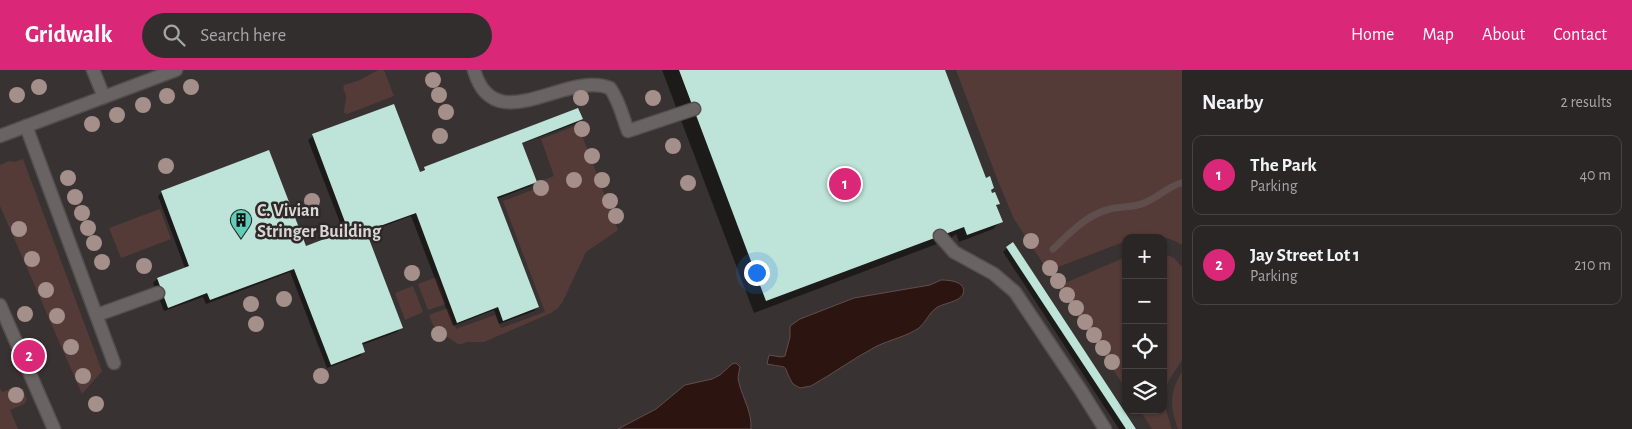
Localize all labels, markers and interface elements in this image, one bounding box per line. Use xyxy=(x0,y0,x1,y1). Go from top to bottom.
search box xyxy=(142,13,492,58)
icon: search xyxy=(160,21,188,49)
text: Gridwalk xyxy=(25,23,112,47)
text: Search here xyxy=(200,26,286,45)
text: Home xyxy=(1351,26,1394,44)
text: Map xyxy=(1422,26,1454,44)
text: About xyxy=(1482,26,1525,44)
text: Contact xyxy=(1553,26,1607,44)
text: Nearby xyxy=(1202,92,1263,113)
text: 2 results xyxy=(1560,94,1612,110)
text: The Park xyxy=(1250,156,1317,175)
pin: 1 xyxy=(829,165,861,203)
text: 1 xyxy=(1216,167,1222,183)
text: 40 m xyxy=(1579,167,1611,183)
text: Parking xyxy=(1250,178,1298,194)
place label: C. Vivian Stringer Building xyxy=(257,202,382,241)
building icon: C. Vivian Stringer Building xyxy=(229,208,253,239)
map controls xyxy=(1122,234,1167,414)
button: + xyxy=(1122,234,1167,279)
text: Jay Street Lot 1 xyxy=(1250,246,1360,265)
text: 2 xyxy=(1215,257,1223,273)
text: 210 m xyxy=(1574,257,1611,273)
your location xyxy=(744,260,770,286)
text: Parking xyxy=(1250,268,1298,284)
button: − xyxy=(1122,279,1167,324)
button: locate xyxy=(1122,324,1167,369)
pin: 2 xyxy=(13,337,45,375)
button: layers xyxy=(1122,369,1167,414)

